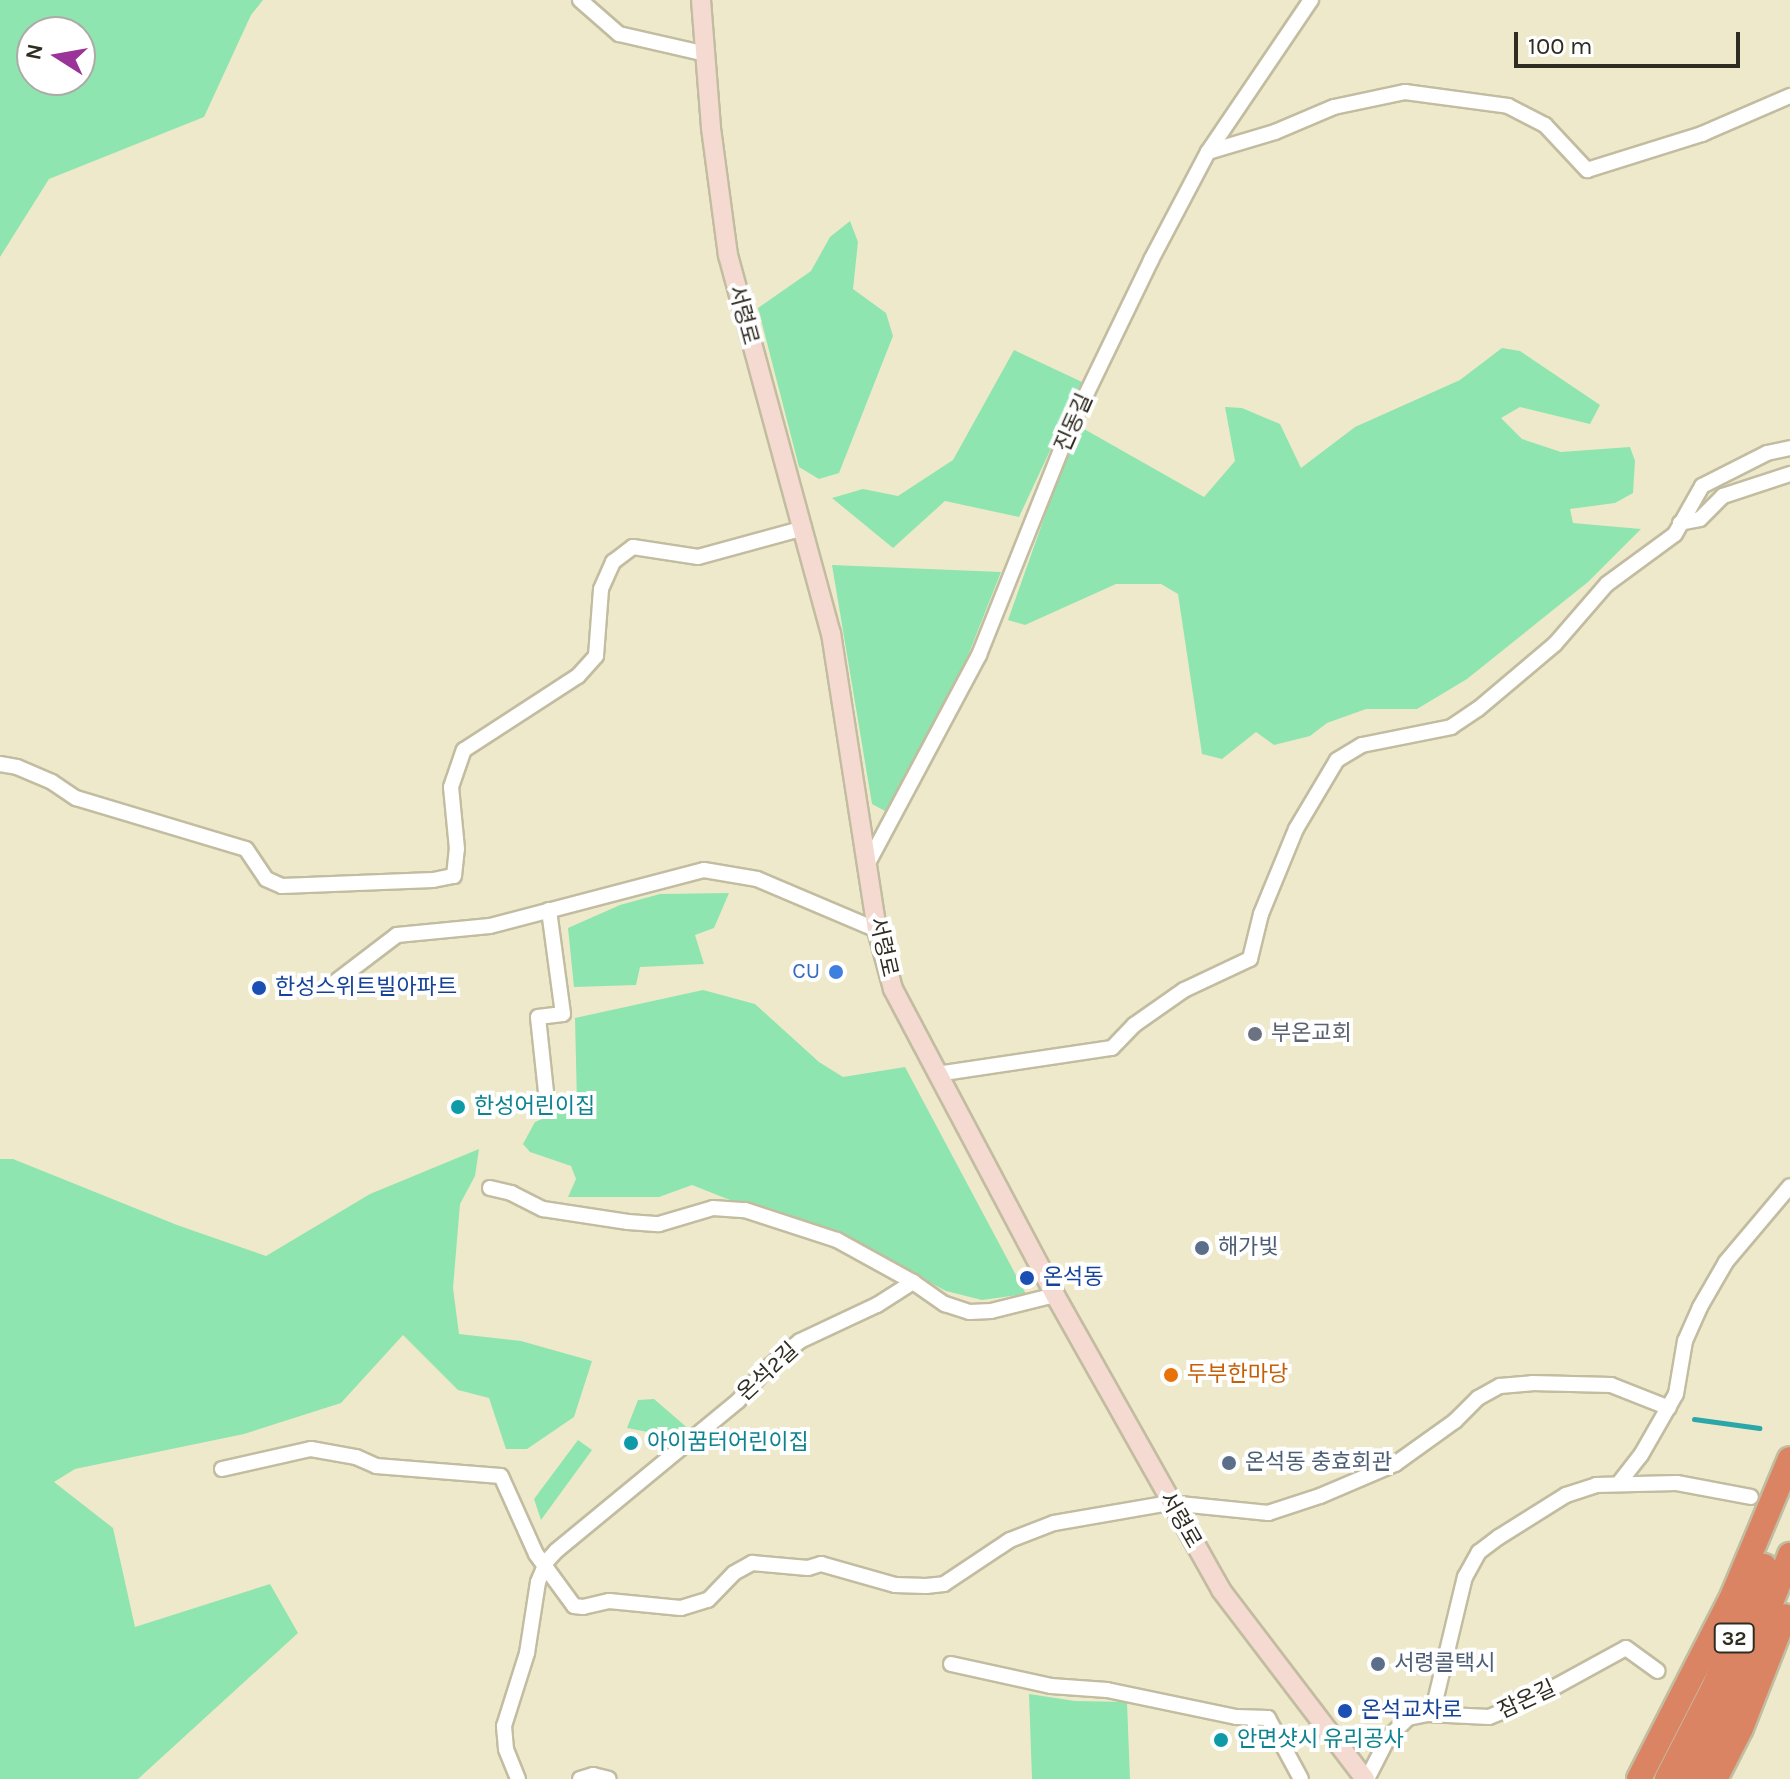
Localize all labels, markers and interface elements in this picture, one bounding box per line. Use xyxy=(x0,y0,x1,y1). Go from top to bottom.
north arrow xyxy=(16,16,96,96)
scale bar xyxy=(1518,16,1744,66)
text: 100 m xyxy=(1528,32,1593,60)
text: N xyxy=(20,42,49,62)
street label: 서령로 xyxy=(722,282,764,348)
street label: 진동길 xyxy=(1050,390,1098,456)
street label: 서령로 xyxy=(863,914,903,980)
place label: CU xyxy=(792,959,820,985)
marker: CU xyxy=(827,963,845,981)
place label: 한성스위트빌아파트 xyxy=(275,975,457,1001)
marker: 한성스위트빌아파트 xyxy=(250,979,268,997)
place label: 부온교회 xyxy=(1271,1021,1352,1047)
marker: 부온교회 xyxy=(1246,1025,1264,1043)
place label: 한성어린이집 xyxy=(474,1094,595,1120)
marker: 한성어린이집 xyxy=(449,1098,467,1116)
place label: 해가빛 xyxy=(1218,1235,1279,1261)
marker: 해가빛 xyxy=(1193,1239,1211,1257)
place label: 온석동 xyxy=(1043,1265,1104,1291)
marker: 온석동 xyxy=(1018,1269,1036,1287)
street label: 온석2길 xyxy=(732,1337,804,1407)
place label: 두부한마당 xyxy=(1187,1362,1288,1388)
marker: 두부한마당 xyxy=(1162,1366,1180,1384)
place label: 아이꿈터어린이집 xyxy=(647,1430,809,1456)
marker: 아이꿈터어린이집 xyxy=(622,1434,640,1452)
place label: 온석동 충효회관 xyxy=(1245,1450,1392,1476)
marker: 온석동 충효회관 xyxy=(1220,1454,1238,1472)
street label: 서령로 xyxy=(1153,1487,1207,1553)
road number: 32 xyxy=(1712,1622,1756,1654)
place label: 서령콜택시 xyxy=(1394,1651,1495,1677)
marker: 서령콜택시 xyxy=(1369,1655,1387,1673)
street label: 잠온길 xyxy=(1494,1675,1560,1725)
place label: 온석교차로 xyxy=(1361,1698,1462,1724)
marker: 온석교차로 xyxy=(1336,1702,1354,1720)
place label: 안면샷시 유리공사 xyxy=(1237,1727,1404,1753)
marker: 안면샷시 유리공사 xyxy=(1212,1731,1230,1749)

